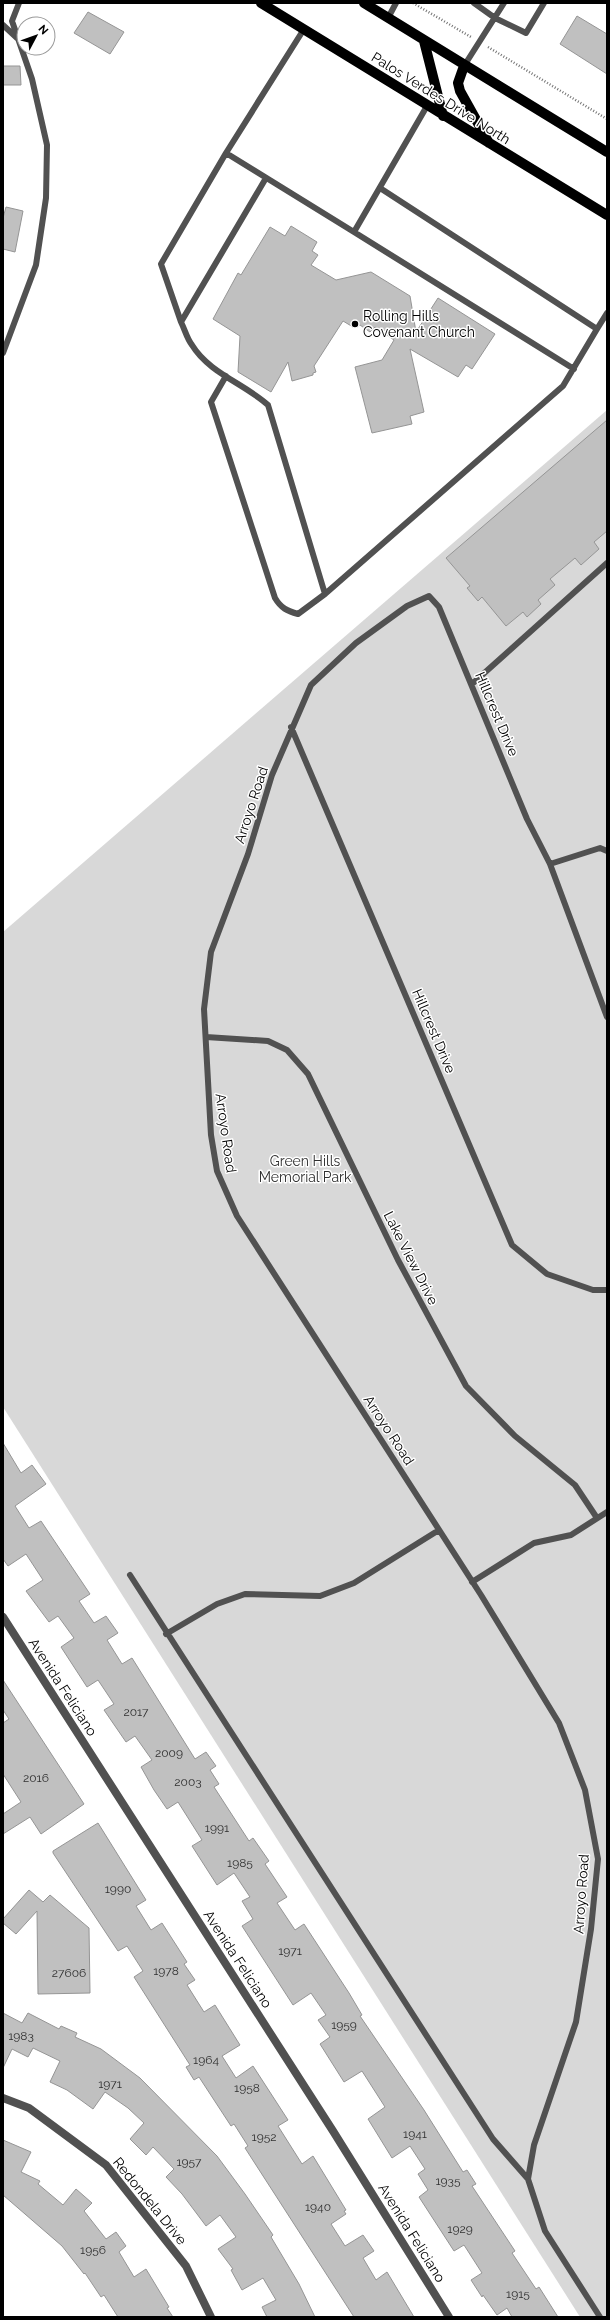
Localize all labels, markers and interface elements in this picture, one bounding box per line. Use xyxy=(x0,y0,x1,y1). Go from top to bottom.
north arrow xyxy=(16,16,56,56)
text: N xyxy=(36,22,51,37)
street label: Palos Verdes Drive North xyxy=(369,49,513,147)
place label: Rolling Hills Covenant Church xyxy=(363,308,475,340)
marker: Rolling Hills Covenant Church xyxy=(350,319,360,329)
street label: Hillcrest Drive xyxy=(472,669,522,759)
street label: Arroyo Road xyxy=(231,765,271,845)
street label: Hillcrest Drive xyxy=(409,986,459,1076)
street label: Arroyo Road xyxy=(213,1092,239,1174)
park label: Green Hills Memorial Park xyxy=(259,1153,352,1185)
street label: Lake View Drive xyxy=(381,1209,441,1307)
street label: Arroyo Road xyxy=(361,1392,417,1468)
street label: Avenida Feliciano xyxy=(25,1635,101,1739)
house number: 2017 xyxy=(123,1705,149,1719)
house number: 2009 xyxy=(155,1746,183,1760)
house number: 2016 xyxy=(23,1771,49,1785)
house number: 2003 xyxy=(174,1775,202,1789)
house number: 1991 xyxy=(205,1821,229,1835)
street label: Arroyo Road xyxy=(570,1854,592,1934)
house number: 1985 xyxy=(227,1856,253,1870)
house number: 1990 xyxy=(105,1882,131,1896)
street label: Avenida Feliciano xyxy=(200,1907,276,2011)
house number: 1971 xyxy=(278,1944,302,1958)
house number: 1978 xyxy=(153,1964,179,1978)
house number: 27606 xyxy=(52,1966,86,1980)
house number: 1959 xyxy=(331,2018,357,2032)
house number: 1983 xyxy=(8,2029,34,2043)
house number: 1964 xyxy=(193,2053,219,2067)
house number: 1971 xyxy=(98,2077,122,2091)
house number: 1958 xyxy=(234,2081,260,2095)
house number: 1941 xyxy=(403,2127,427,2141)
house number: 1952 xyxy=(252,2130,276,2144)
street label: Redondela Drive xyxy=(110,2154,190,2248)
house number: 1957 xyxy=(176,2155,202,2169)
house number: 1935 xyxy=(435,2174,461,2188)
street label: Avenida Feliciano xyxy=(375,2181,449,2285)
house number: 1940 xyxy=(305,2200,331,2214)
house number: 1929 xyxy=(447,2222,473,2236)
house number: 1956 xyxy=(80,2243,106,2257)
house number: 1915 xyxy=(506,2287,530,2301)

